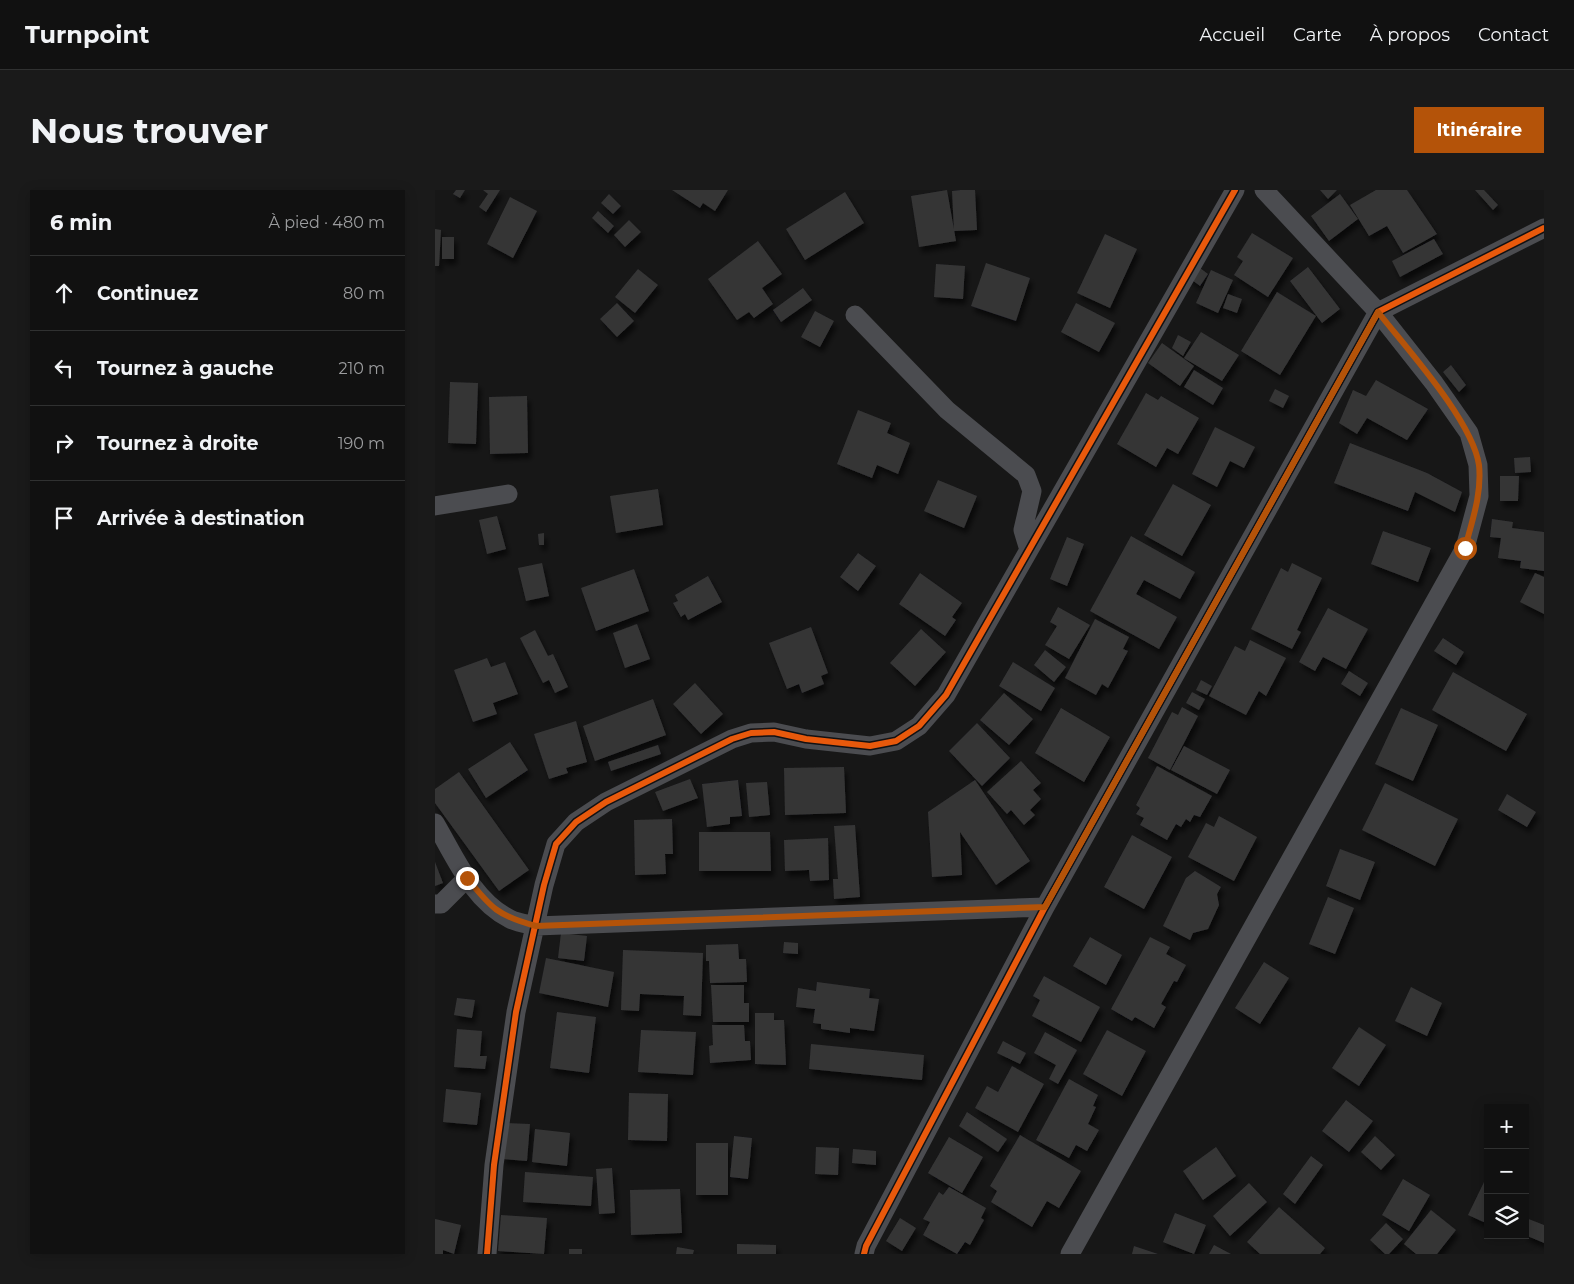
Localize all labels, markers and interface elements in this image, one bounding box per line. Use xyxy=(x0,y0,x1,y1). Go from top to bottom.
text: Turnpoint xyxy=(25,20,149,49)
text: Accueil xyxy=(1200,24,1265,46)
text: Carte xyxy=(1293,24,1342,46)
text: À propos xyxy=(1370,24,1450,46)
text: Contact xyxy=(1478,24,1549,46)
button: Itinéraire xyxy=(1414,107,1544,153)
text: Nous trouver xyxy=(30,109,268,152)
text: 6 min xyxy=(50,210,112,235)
text: À pied · 480 m xyxy=(269,213,385,232)
icon: ahead xyxy=(50,279,78,307)
text: Continuez xyxy=(97,282,198,305)
text: 80 m xyxy=(343,284,385,303)
icon: left xyxy=(50,354,78,382)
text: Tournez à gauche xyxy=(97,357,274,380)
text: 210 m xyxy=(338,359,385,378)
icon: right xyxy=(50,429,78,457)
text: Tournez à droite xyxy=(97,432,258,455)
text: 190 m xyxy=(338,434,385,453)
icon: arrive xyxy=(50,504,78,532)
text: Arrivée à destination xyxy=(97,507,305,530)
route start xyxy=(1454,537,1477,560)
route end xyxy=(456,867,479,890)
map controls xyxy=(1484,1104,1529,1239)
button: + xyxy=(1484,1104,1529,1149)
button: − xyxy=(1484,1149,1529,1194)
button: layers xyxy=(1484,1194,1529,1239)

